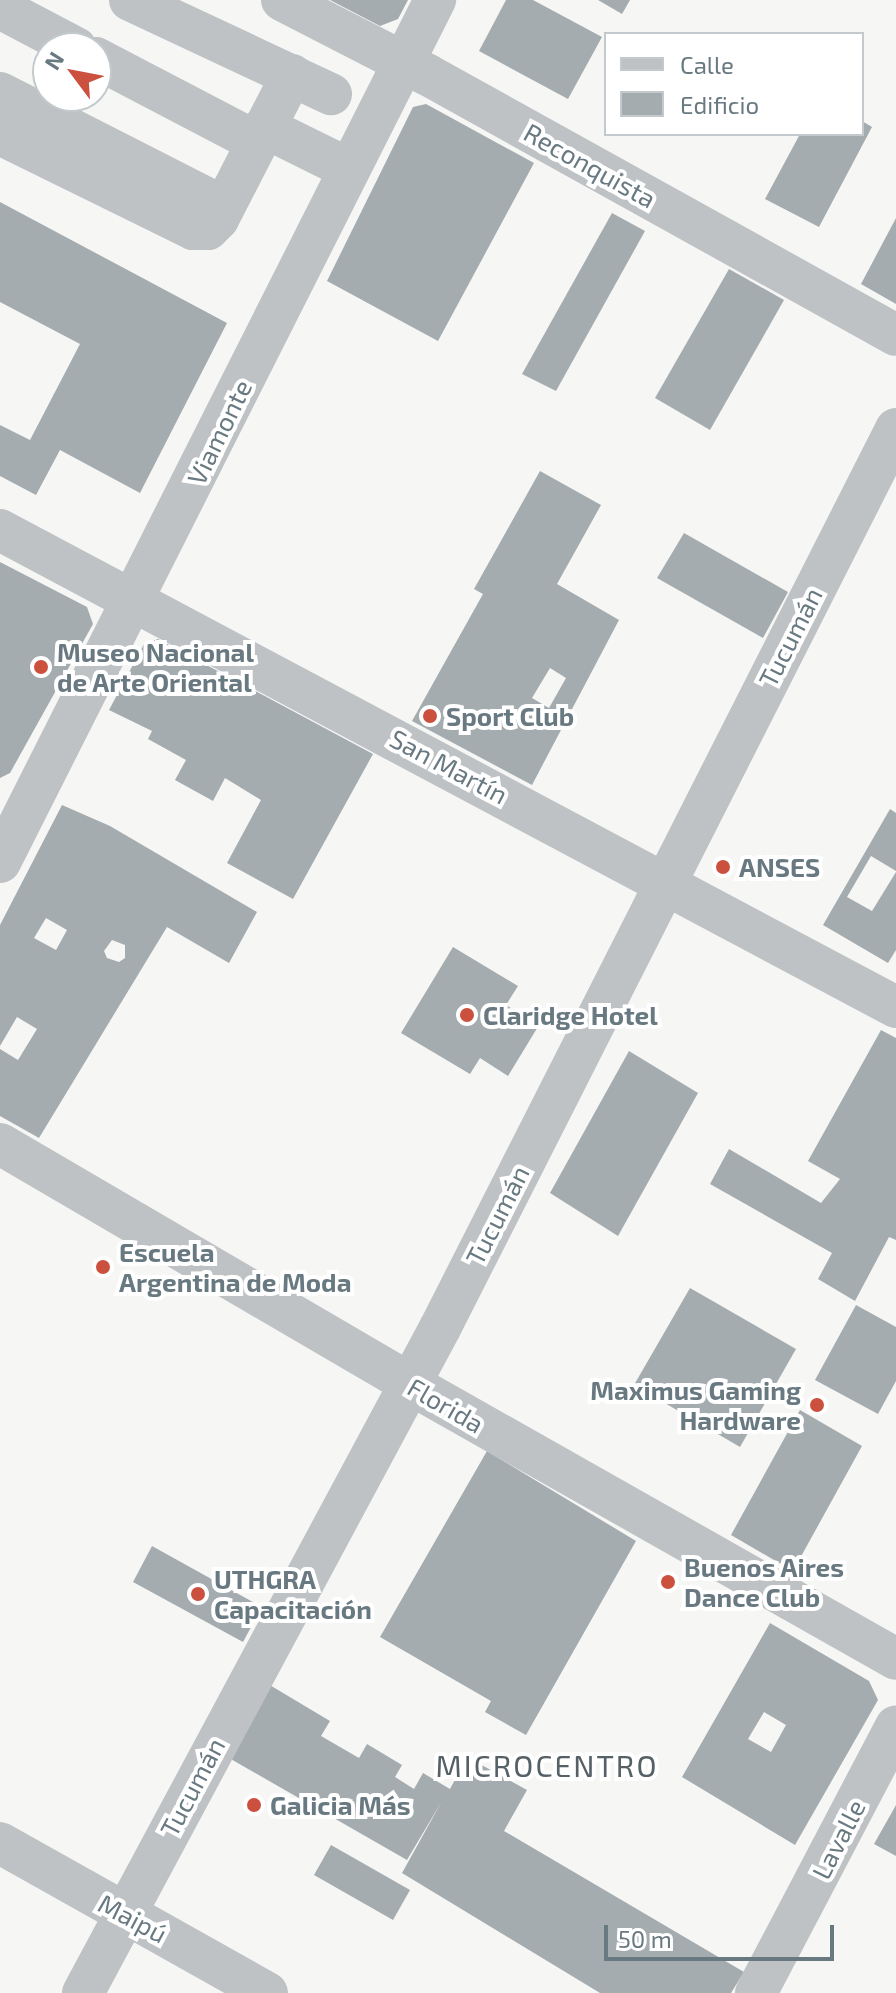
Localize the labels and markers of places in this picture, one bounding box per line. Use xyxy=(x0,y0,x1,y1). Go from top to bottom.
place label: Museo Nacional de Arte Oriental xyxy=(57,636,254,698)
marker: Museo Nacional de Arte Oriental xyxy=(32,658,50,676)
place label: Sport Club xyxy=(446,700,574,732)
marker: Sport Club xyxy=(421,707,439,725)
place label: ANSES xyxy=(739,851,820,883)
marker: ANSES xyxy=(714,858,732,876)
place label: Claridge Hotel xyxy=(483,999,658,1031)
marker: Claridge Hotel xyxy=(458,1006,476,1024)
place label: Escuela Argentina de Moda xyxy=(119,1236,351,1298)
marker: Escuela Argentina de Moda xyxy=(94,1258,112,1276)
place label: Maximus Gaming Hardware xyxy=(590,1374,801,1436)
marker: Maximus Gaming Hardware xyxy=(808,1396,826,1414)
place label: Buenos Aires Dance Club xyxy=(684,1551,845,1612)
place label: UTHGRA Capacitación xyxy=(214,1563,372,1624)
marker: Buenos Aires Dance Club xyxy=(659,1573,677,1591)
marker: UTHGRA Capacitación xyxy=(189,1585,207,1603)
place label: Galicia Más xyxy=(270,1789,411,1821)
marker: Galicia Más xyxy=(245,1796,263,1814)

